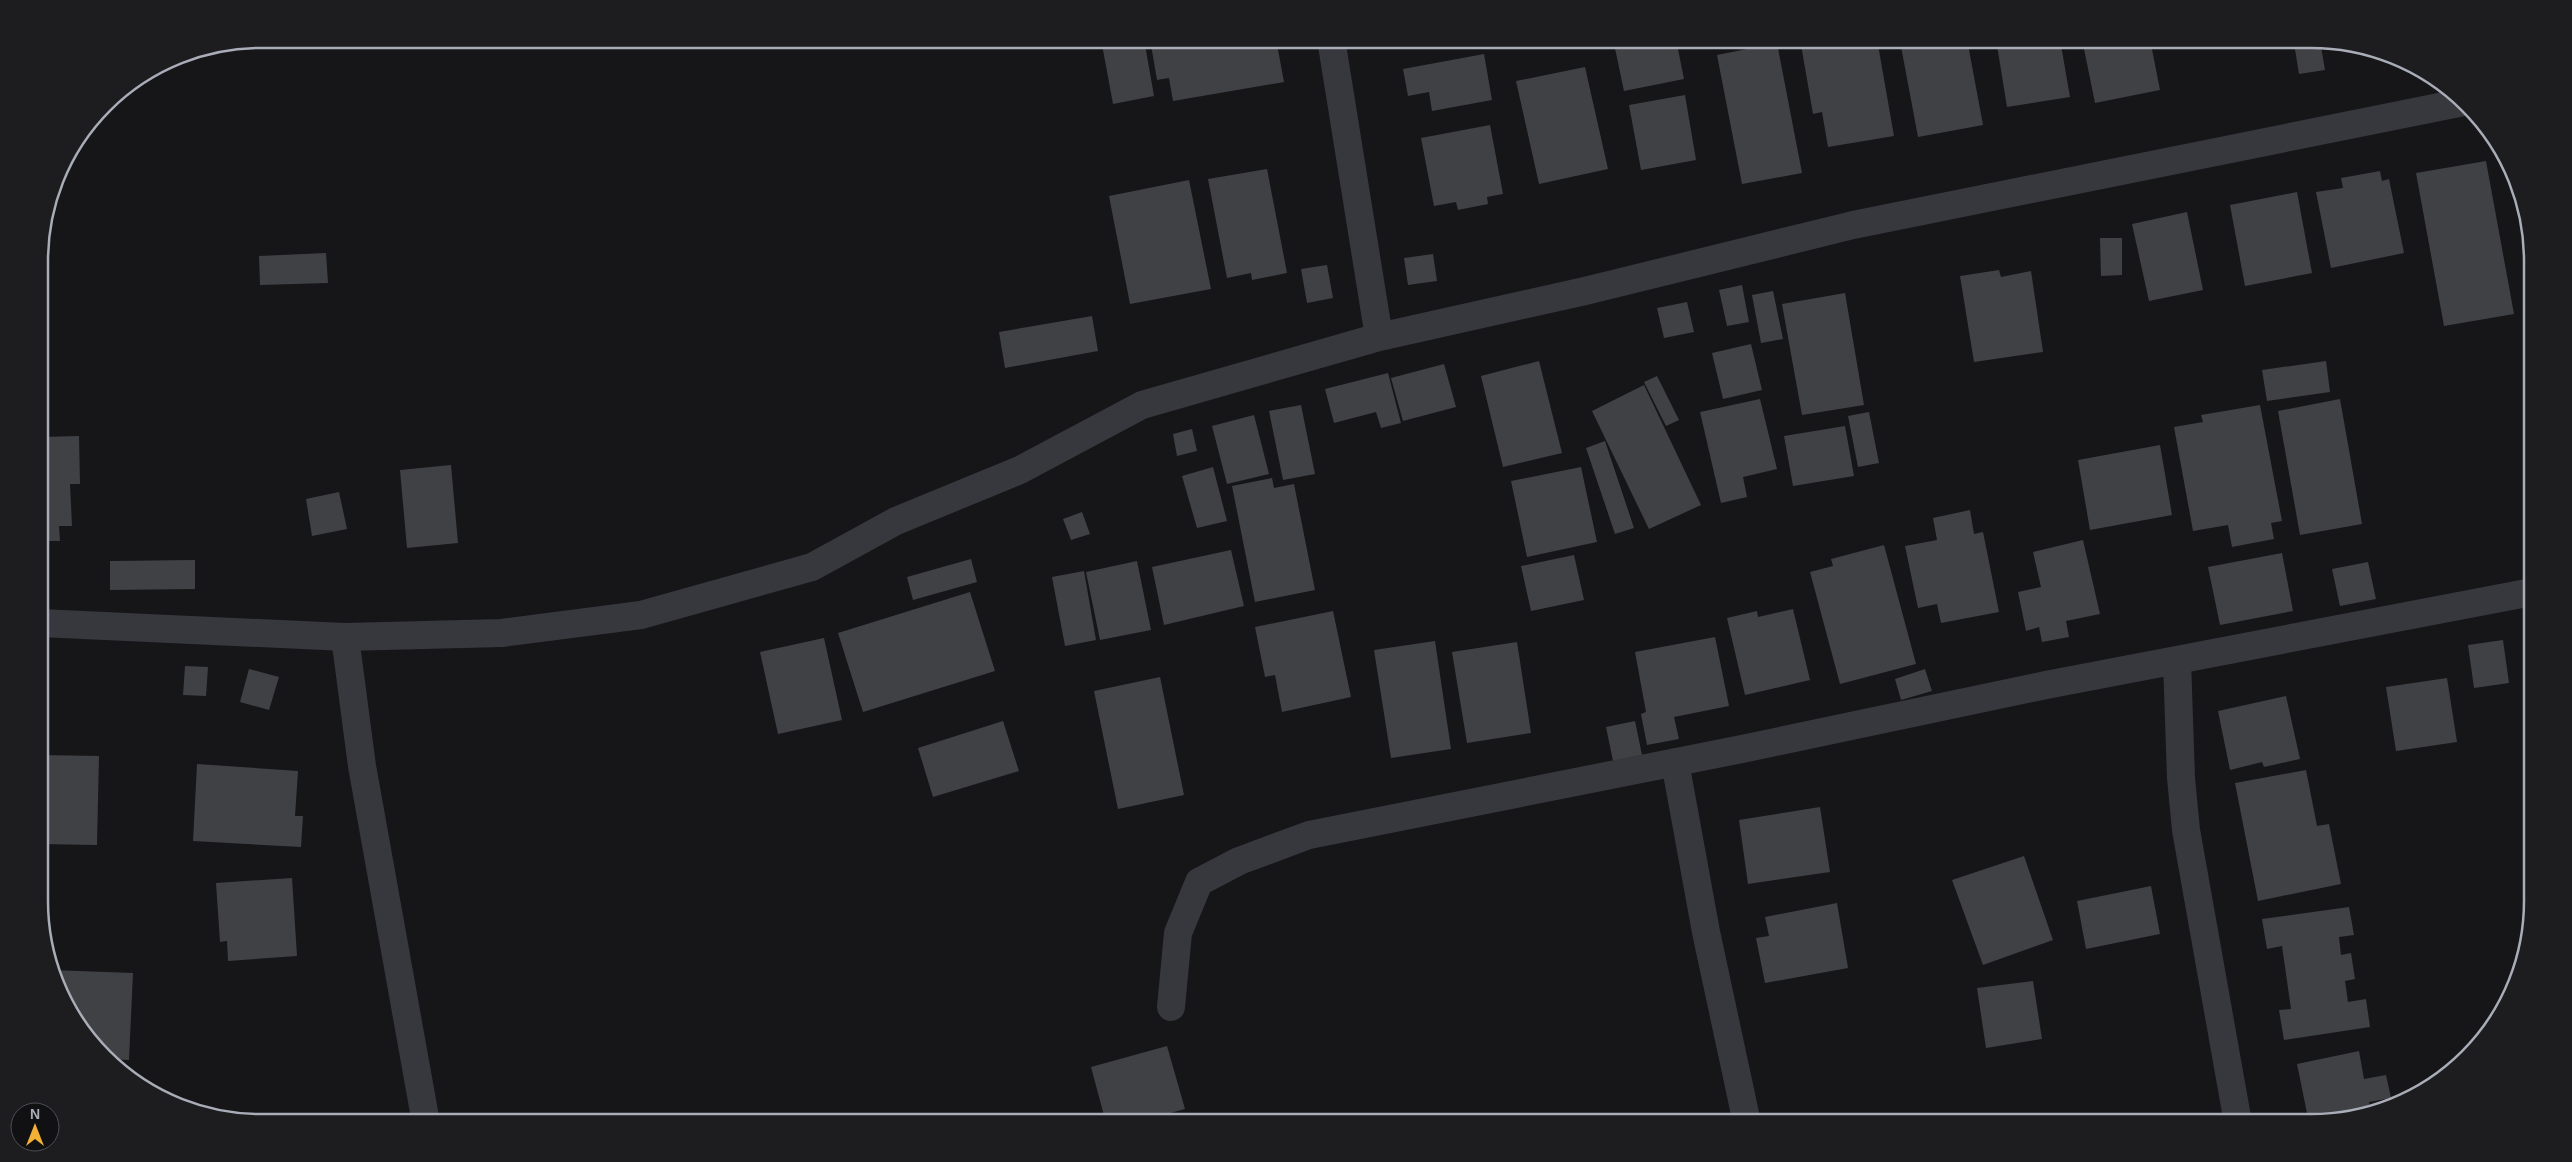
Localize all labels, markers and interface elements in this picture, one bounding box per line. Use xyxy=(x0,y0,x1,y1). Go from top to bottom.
north arrow xyxy=(10,1102,60,1152)
text: N xyxy=(30,1106,40,1122)

